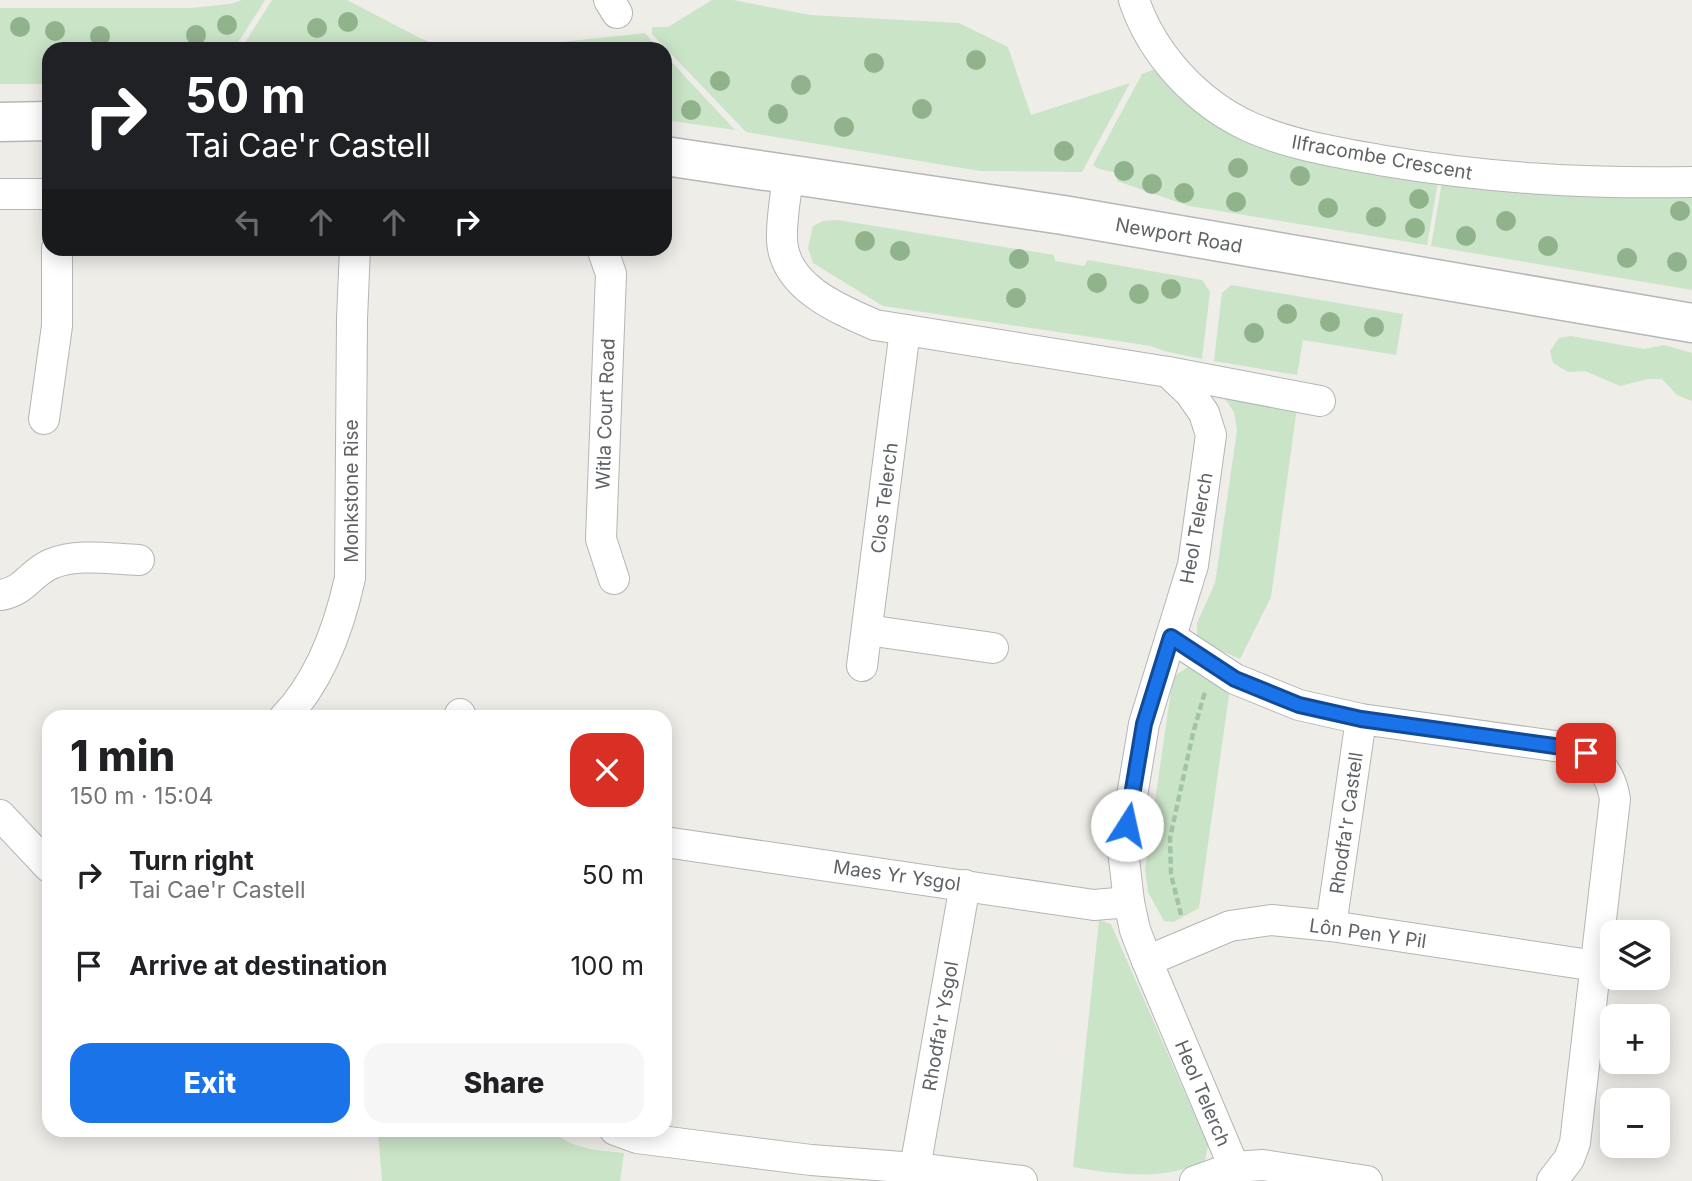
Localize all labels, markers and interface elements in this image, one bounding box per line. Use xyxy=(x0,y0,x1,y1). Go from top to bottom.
text: 50 m xyxy=(185,66,306,125)
icon: right xyxy=(70,70,161,161)
text: Tai Cae'r Castell xyxy=(185,126,431,165)
street label: Ilfracombe Crescent xyxy=(1290,130,1474,185)
icon: left xyxy=(229,203,267,241)
icon: ahead xyxy=(302,203,340,241)
icon: ahead xyxy=(375,203,413,241)
icon: right xyxy=(448,203,486,241)
street label: Newport Road xyxy=(1114,213,1244,258)
street label: Witla Court Road xyxy=(591,338,620,490)
street label: Monkstone Rise xyxy=(340,419,363,563)
street label: Clos Telerch xyxy=(866,441,903,555)
street label: Heol Telerch xyxy=(1175,470,1218,586)
pin xyxy=(1556,723,1616,783)
text: 1 min xyxy=(70,730,175,781)
button: close xyxy=(570,733,644,807)
icon: arrive xyxy=(1567,734,1605,772)
street label: Rhodfa'r Castell xyxy=(1325,751,1368,895)
text: 150 m · 15:04 xyxy=(70,782,213,810)
position arrow xyxy=(1090,788,1164,862)
text: Turn right xyxy=(129,845,254,876)
street label: Maes Yr Ysgol xyxy=(832,855,962,896)
icon: right xyxy=(70,856,108,894)
text: 50 m xyxy=(582,859,644,890)
text: Tai Cae'r Castell xyxy=(129,876,306,904)
street label: Lôn Pen Y Pil xyxy=(1308,914,1428,953)
map controls xyxy=(1600,920,1670,1158)
button: layers xyxy=(1600,920,1670,990)
icon: arrive xyxy=(70,947,108,985)
text: Arrive at destination xyxy=(129,950,388,981)
text: 100 m xyxy=(571,950,644,981)
street label: Rhodfa'r Ysgol xyxy=(918,959,963,1093)
button: + xyxy=(1600,1004,1670,1074)
street label: Heol Telerch xyxy=(1170,1037,1235,1150)
button: Exit xyxy=(70,1043,350,1123)
button: Share xyxy=(364,1043,644,1123)
button: − xyxy=(1600,1088,1670,1158)

